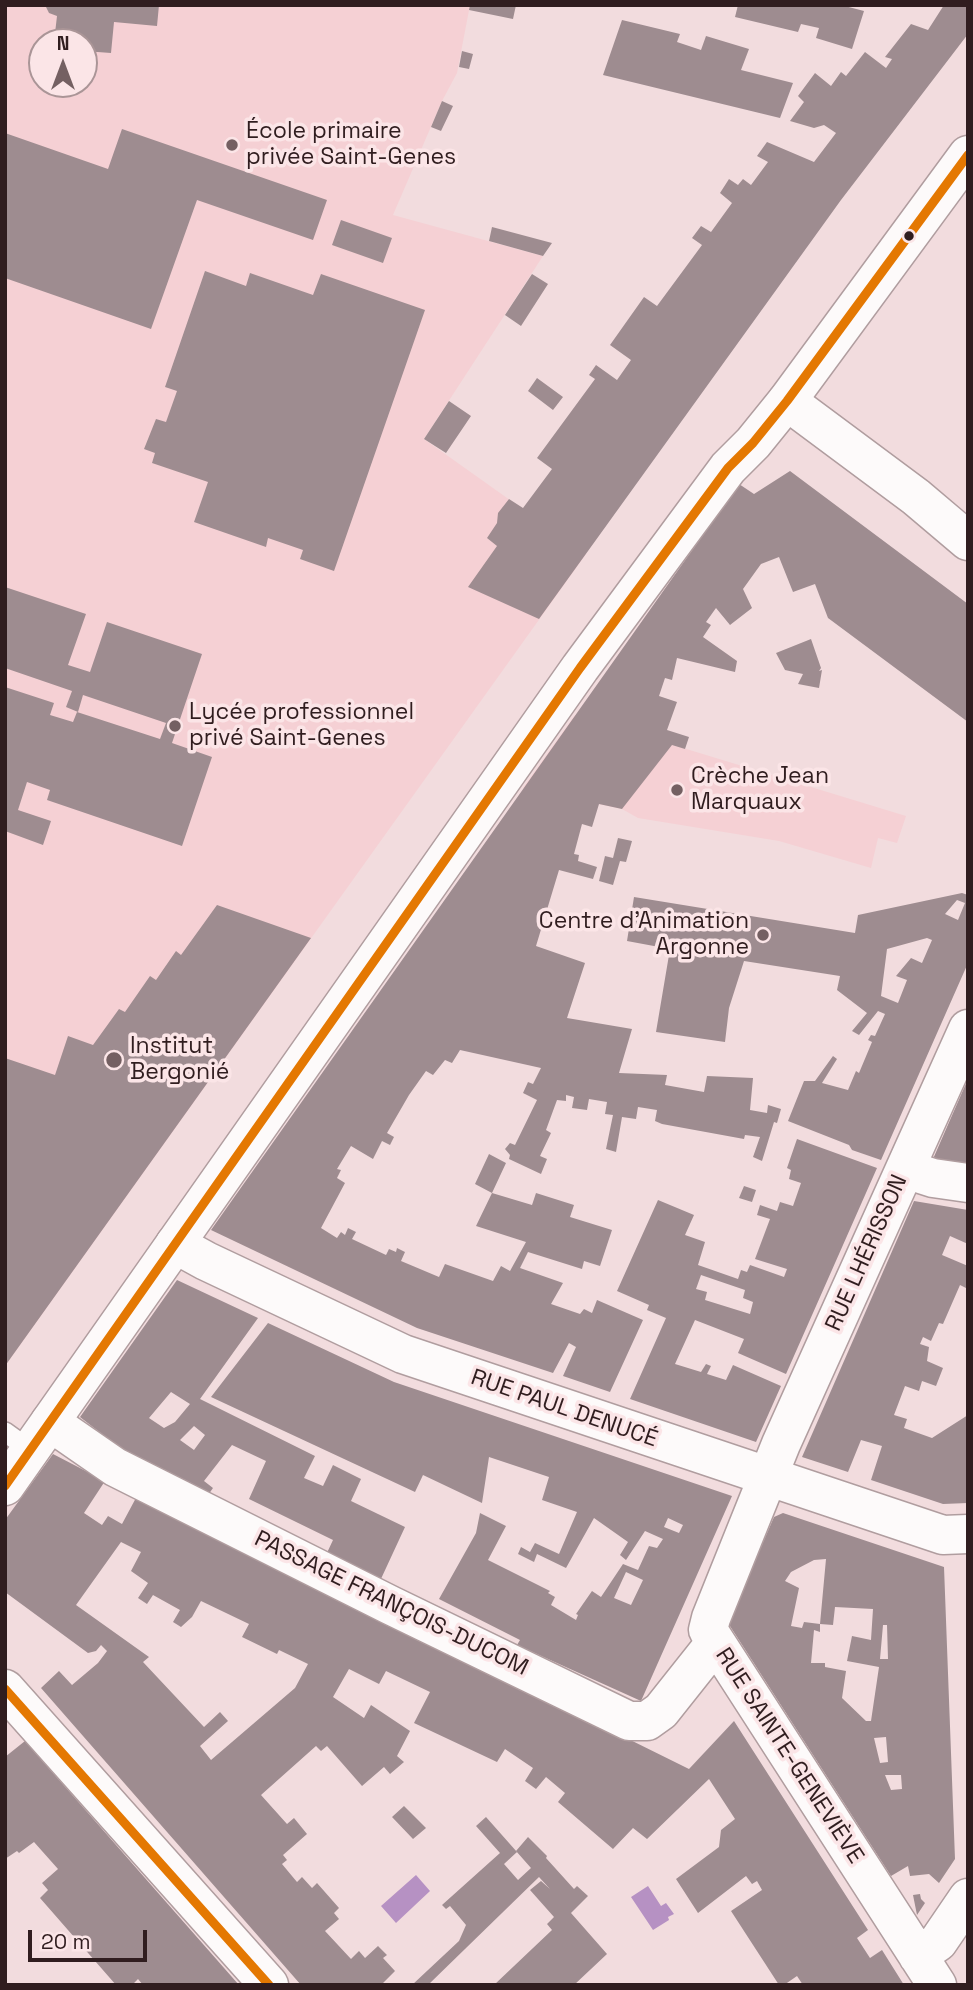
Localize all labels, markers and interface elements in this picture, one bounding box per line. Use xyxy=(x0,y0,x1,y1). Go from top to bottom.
north arrow xyxy=(28,28,98,98)
text: N xyxy=(57,31,69,56)
place label: École primaire privée Saint-Genes xyxy=(246,118,456,172)
marker: École primaire privée Saint-Genes xyxy=(224,137,240,153)
unlabelled marker xyxy=(902,229,916,243)
place label: Lycée professionnel privé Saint-Genes xyxy=(189,699,414,753)
marker: Lycée professionnel privé Saint-Genes xyxy=(167,718,183,734)
place label: Crèche Jean Marquaux xyxy=(691,763,829,817)
marker: Crèche Jean Marquaux xyxy=(669,782,685,798)
place label: Centre d'Animation Argonne xyxy=(539,908,749,962)
marker: Centre d'Animation Argonne xyxy=(755,927,771,943)
place label: Institut Bergonié xyxy=(130,1033,229,1087)
marker: Institut Bergonié xyxy=(104,1050,124,1070)
street label: RUE LHÉRISSON xyxy=(820,1171,914,1335)
street label: RUE PAUL DENUCÉ xyxy=(467,1364,661,1454)
street label: PASSAGE FRANÇOIS-DUCOM xyxy=(250,1526,532,1682)
street label: RUE SAINTE-GENEVIÈVE xyxy=(709,1643,869,1869)
scale bar xyxy=(32,1916,150,1960)
text: 20 m xyxy=(41,1928,91,1955)

